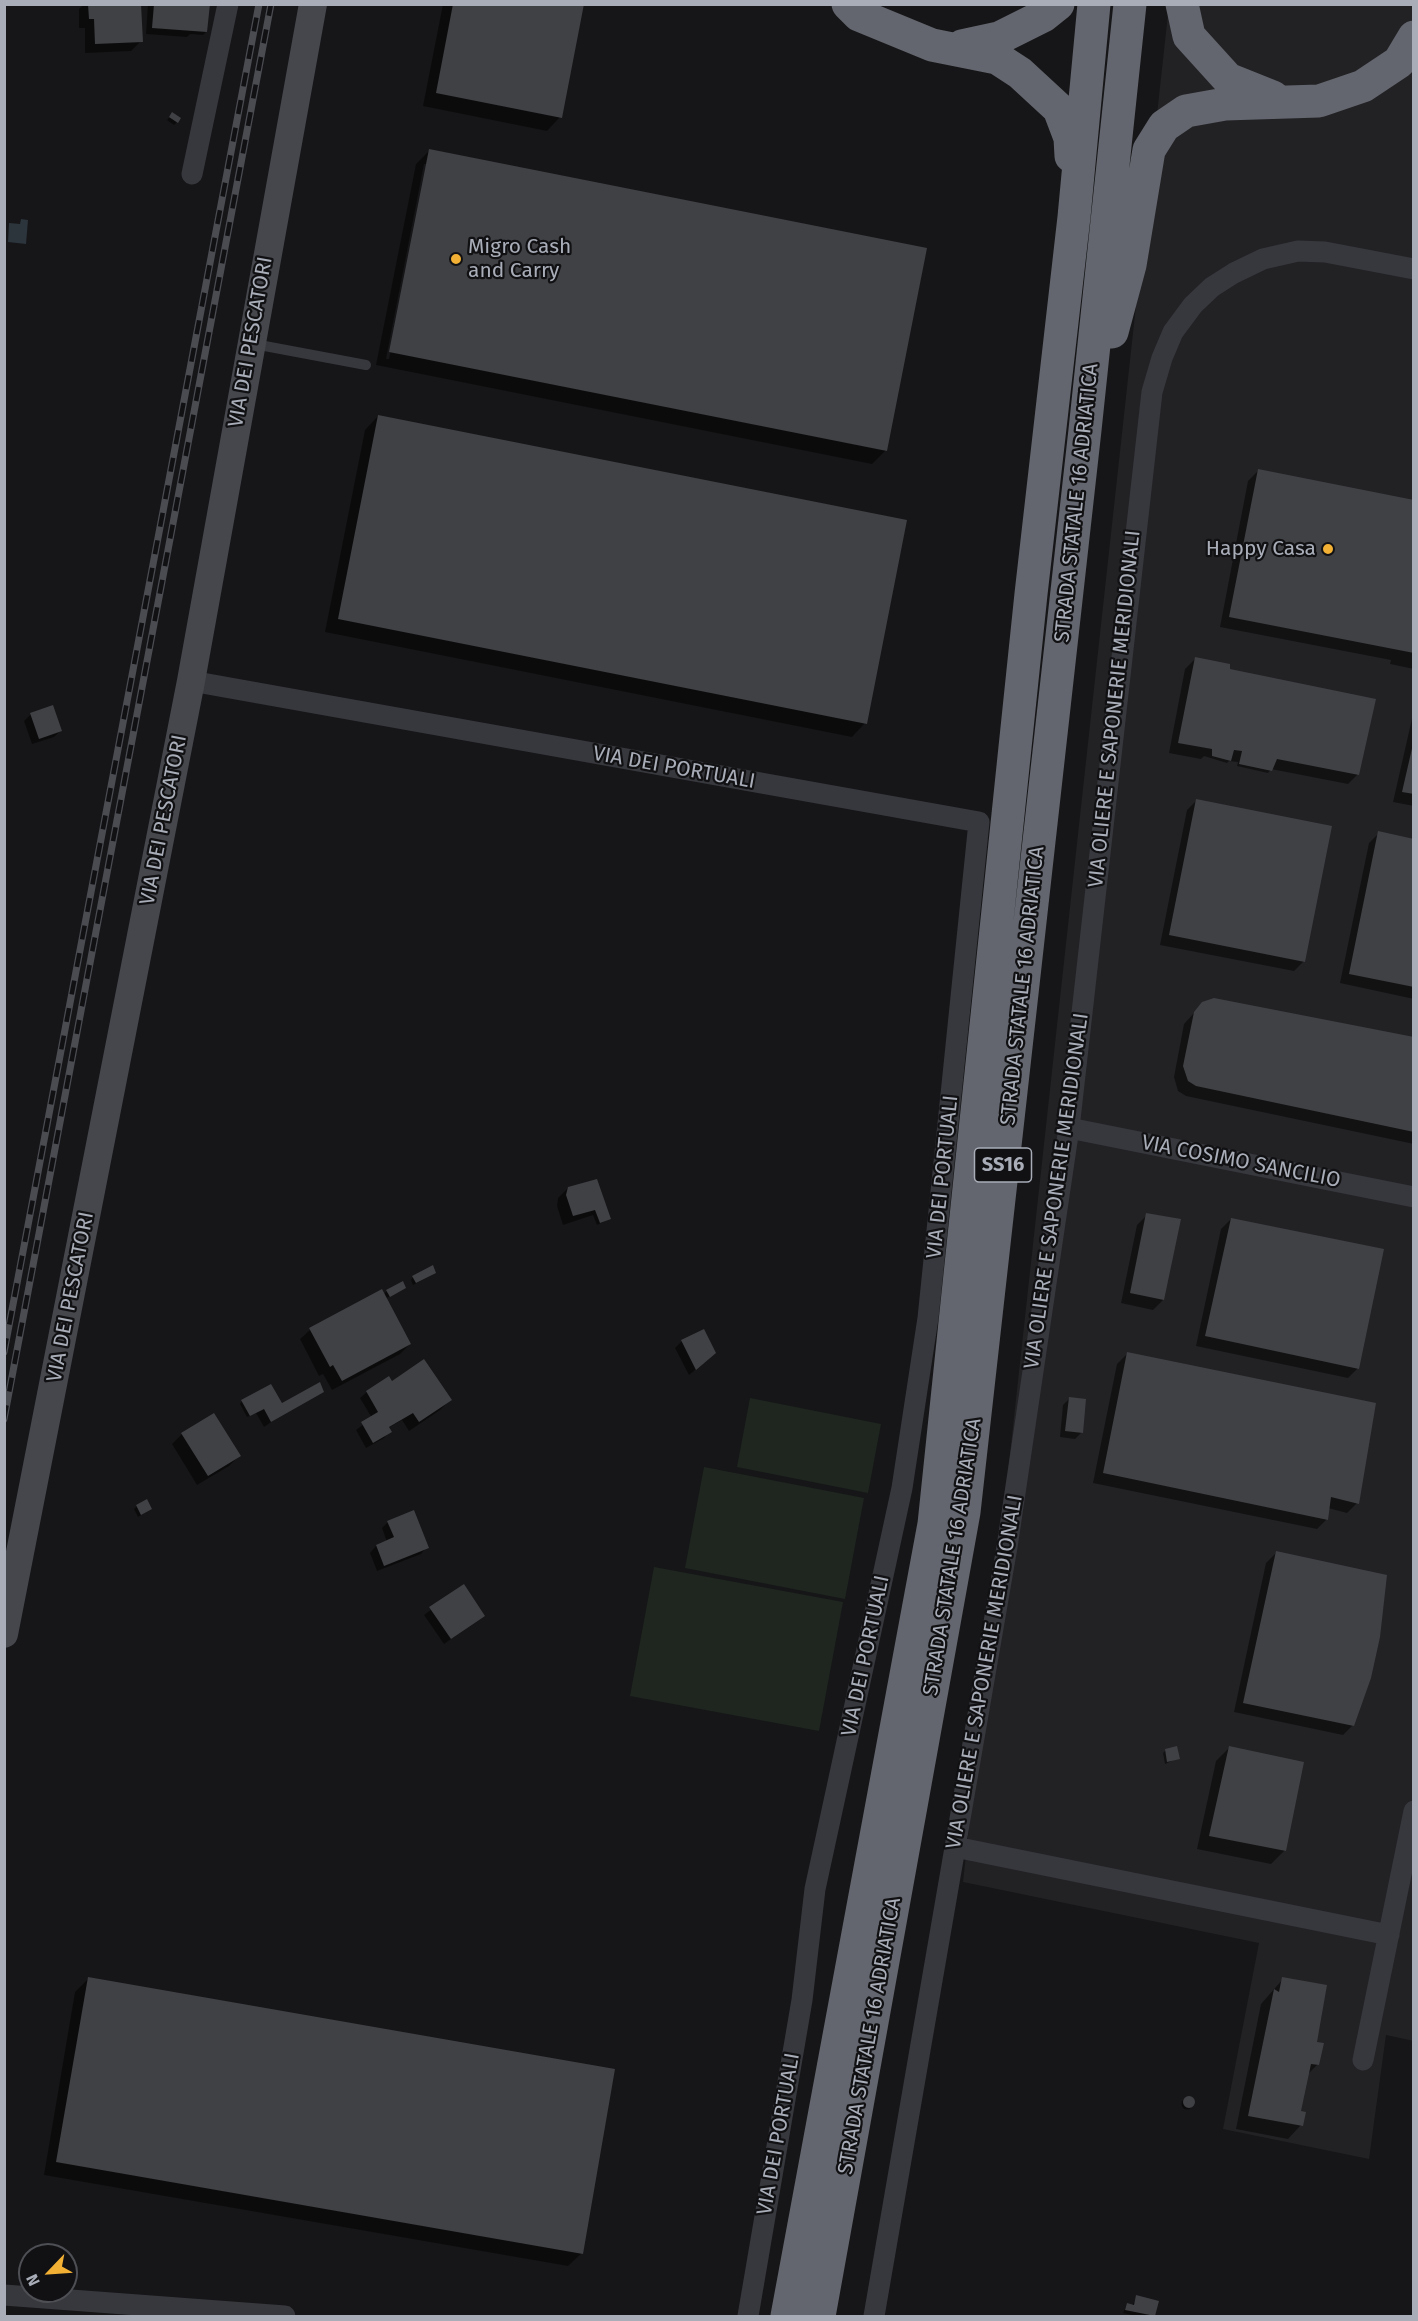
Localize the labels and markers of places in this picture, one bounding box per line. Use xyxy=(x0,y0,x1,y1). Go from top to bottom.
place label: Migro Cash and Carry xyxy=(468,234,571,284)
marker: Migro Cash and Carry xyxy=(449,252,463,266)
place label: Happy Casa xyxy=(1206,536,1316,562)
marker: Happy Casa xyxy=(1321,542,1335,556)

